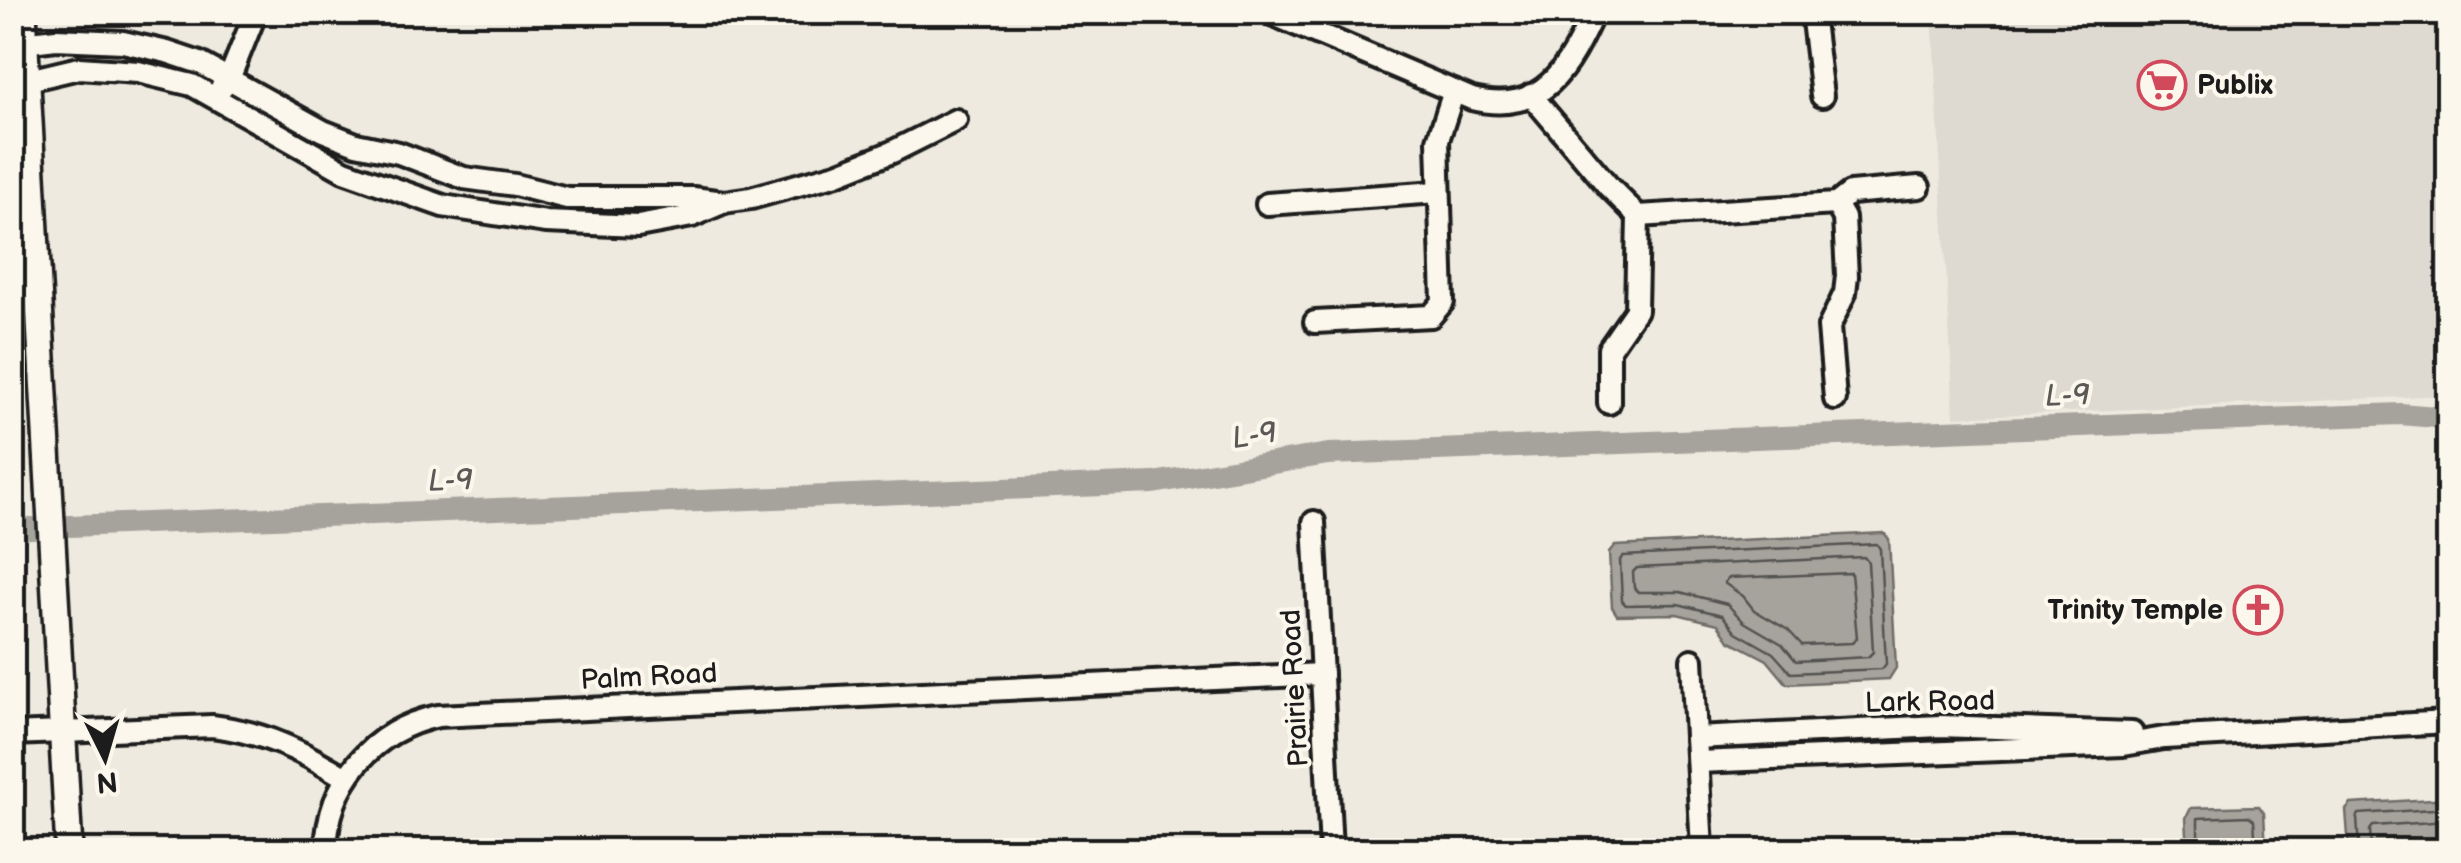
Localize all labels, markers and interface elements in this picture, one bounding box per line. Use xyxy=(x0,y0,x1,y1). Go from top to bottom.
supermarket icon: Publix xyxy=(2136,59,2188,111)
place label: Publix xyxy=(2197,69,2274,102)
water label: L-9 xyxy=(2044,377,2091,415)
water label: L-9 xyxy=(1229,415,1280,457)
water label: L-9 xyxy=(427,462,474,500)
church icon: Trinity Temple xyxy=(2232,584,2284,636)
place label: Trinity Temple xyxy=(2047,594,2223,627)
street label: Prairie Road xyxy=(1274,608,1316,768)
street label: Palm Road xyxy=(580,657,718,697)
street label: Lark Road xyxy=(1865,684,1995,720)
north arrow xyxy=(55,708,155,808)
text: N xyxy=(95,764,119,799)

